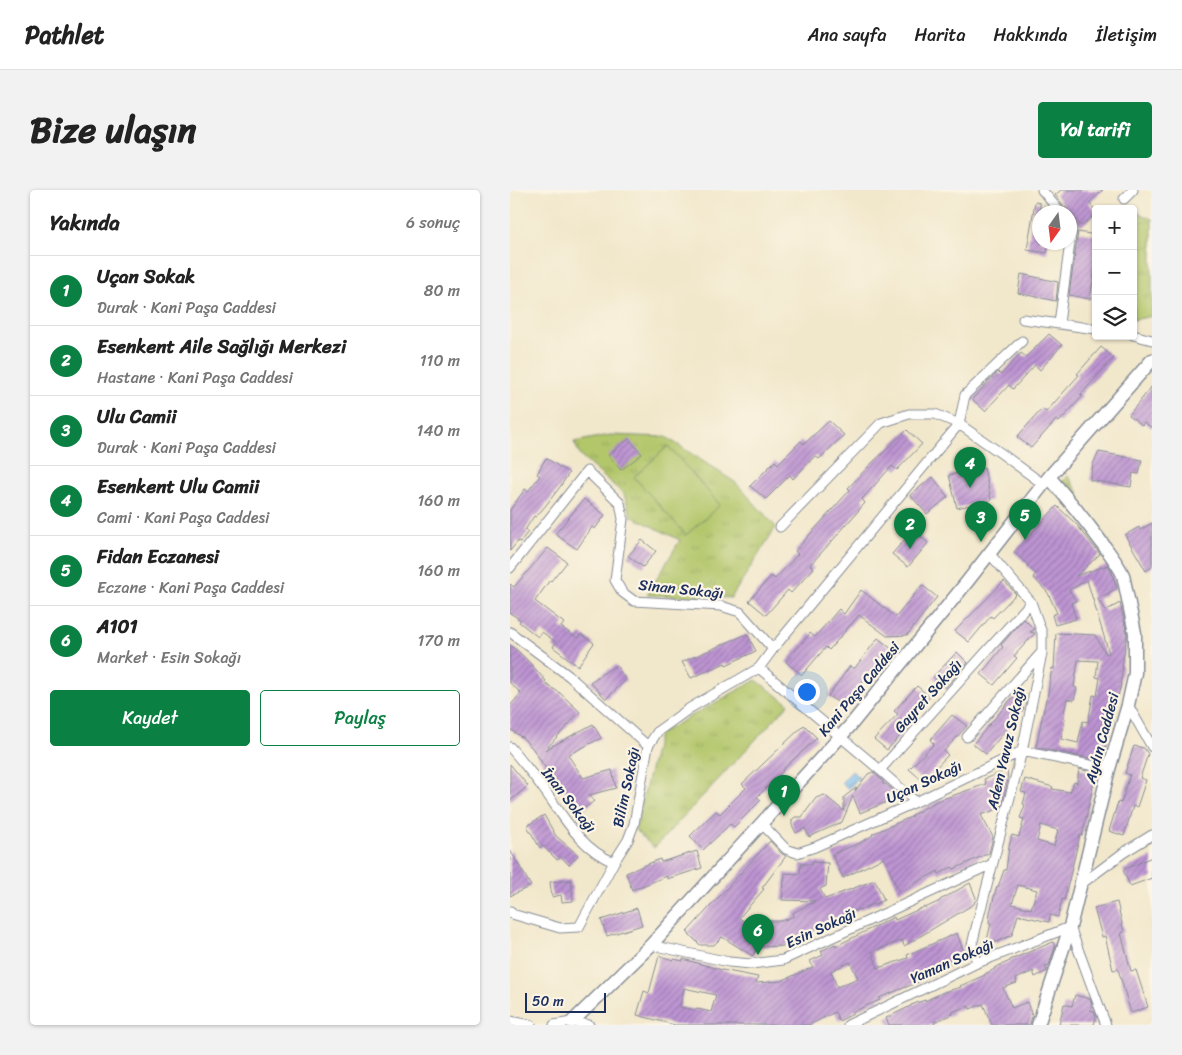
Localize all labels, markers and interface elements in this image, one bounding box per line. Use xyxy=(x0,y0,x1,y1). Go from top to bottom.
text: Pathlet xyxy=(25,14,104,56)
text: Ana sayfa xyxy=(808,19,886,51)
text: Harita xyxy=(914,19,965,51)
text: Hakkında xyxy=(993,19,1068,51)
text: İletişim xyxy=(1096,19,1157,51)
text: Bize ulaşın xyxy=(30,99,196,161)
button: Yol tarifi xyxy=(1038,102,1152,158)
text: Yakında xyxy=(50,204,120,242)
north arrow xyxy=(1032,205,1077,250)
map controls xyxy=(1092,205,1137,340)
button: + xyxy=(1092,205,1137,250)
text: 6 sonuç xyxy=(406,208,460,237)
button: − xyxy=(1092,250,1137,295)
text: Uçan Sokak xyxy=(97,260,195,293)
text: 1 xyxy=(63,276,69,305)
text: 80 m xyxy=(424,276,460,305)
text: Durak · Kani Paşa Caddesi xyxy=(97,293,276,322)
button: layers xyxy=(1092,295,1137,340)
text: Esenkent Aile Sağlığı Merkezi xyxy=(97,330,346,363)
text: 2 xyxy=(61,346,71,375)
text: 110 m xyxy=(420,346,460,375)
text: Hastane · Kani Paşa Caddesi xyxy=(97,363,293,392)
text: Ulu Camii xyxy=(97,400,177,433)
text: 3 xyxy=(62,416,70,445)
text: 140 m xyxy=(417,416,460,445)
text: Durak · Kani Paşa Caddesi xyxy=(97,433,276,462)
pin: 4 xyxy=(954,447,986,488)
text: Esenkent Ulu Camii xyxy=(97,470,259,503)
text: 4 xyxy=(61,486,71,515)
text: 160 m xyxy=(417,486,460,515)
pin: 5 xyxy=(1009,499,1041,540)
pin: 3 xyxy=(965,501,997,542)
text: Cami · Kani Paşa Caddesi xyxy=(97,503,269,532)
pin: 2 xyxy=(894,508,926,549)
text: Fidan Eczanesi xyxy=(97,540,219,573)
text: 5 xyxy=(61,556,71,585)
text: 160 m xyxy=(417,556,460,585)
street label: Sinan Sokağı xyxy=(637,572,725,606)
text: Eczane · Kani Paşa Caddesi xyxy=(97,573,284,602)
text: A101 xyxy=(97,610,138,643)
text: 6 xyxy=(61,626,71,655)
text: 170 m xyxy=(417,626,460,655)
street label: Kani Paşa Caddesi xyxy=(811,635,907,742)
text: Market · Esin Sokağı xyxy=(97,643,241,672)
street label: Gayret Sokağı xyxy=(887,653,969,739)
your location xyxy=(794,679,820,705)
street label: Adem Yavuz Sokağı xyxy=(979,684,1033,813)
street label: Aydın Caddesi xyxy=(1077,689,1127,787)
button: Kaydet xyxy=(50,690,250,746)
button: Paylaş xyxy=(260,690,460,746)
street label: Bilim Sokağı xyxy=(605,744,647,830)
street label: Uçan Sokağı xyxy=(882,753,966,811)
street label: İnan Sokağı xyxy=(534,761,603,839)
pin: 1 xyxy=(768,775,800,816)
street label: Esin Sokağı xyxy=(781,900,861,956)
pin: 6 xyxy=(742,914,774,955)
street label: Yaman Sokağı xyxy=(906,931,998,991)
text: 50 m xyxy=(532,989,564,1014)
scale bar xyxy=(525,990,606,1013)

